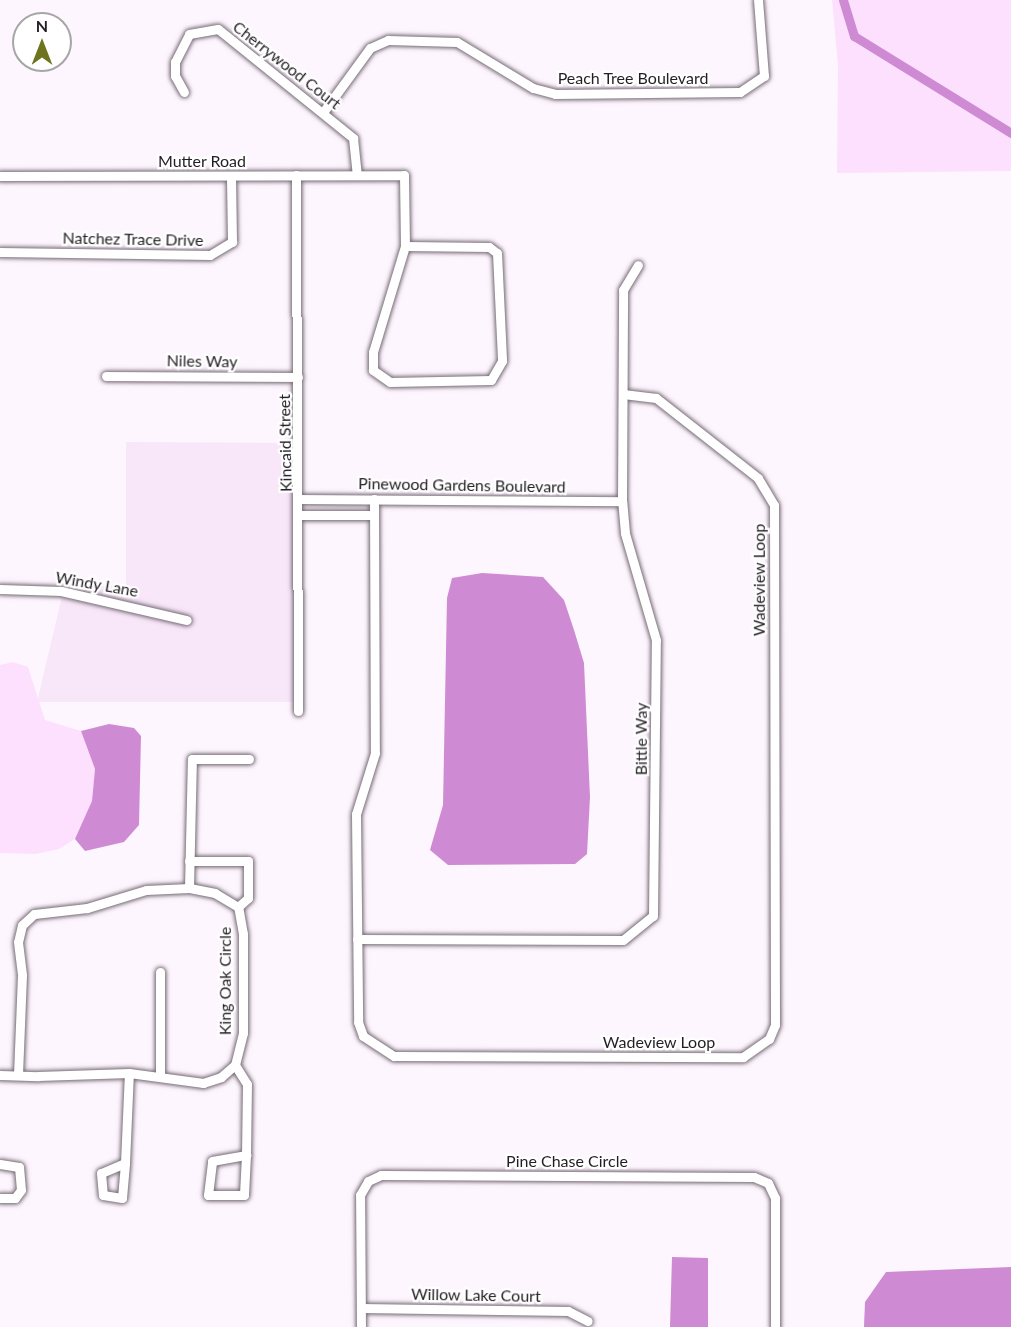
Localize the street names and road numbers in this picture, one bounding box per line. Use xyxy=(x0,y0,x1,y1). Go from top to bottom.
street label: Cherrywood Court xyxy=(229,17,345,113)
street label: Peach Tree Boulevard xyxy=(557,68,709,88)
street label: Mutter Road xyxy=(158,151,246,171)
street label: Natchez Trace Drive xyxy=(62,228,204,250)
street label: Niles Way xyxy=(166,351,238,371)
street label: Kincaid Street xyxy=(275,394,295,492)
street label: Pinewood Gardens Boulevard xyxy=(358,474,566,496)
street label: Wadeview Loop xyxy=(749,524,769,636)
street label: Windy Lane xyxy=(54,567,140,601)
street label: Bittle Way xyxy=(631,703,651,775)
street label: King Oak Circle xyxy=(215,927,235,1035)
street label: Wadeview Loop xyxy=(603,1032,715,1052)
street label: Pine Chase Circle xyxy=(506,1151,628,1171)
street label: Willow Lake Court xyxy=(411,1284,541,1306)

